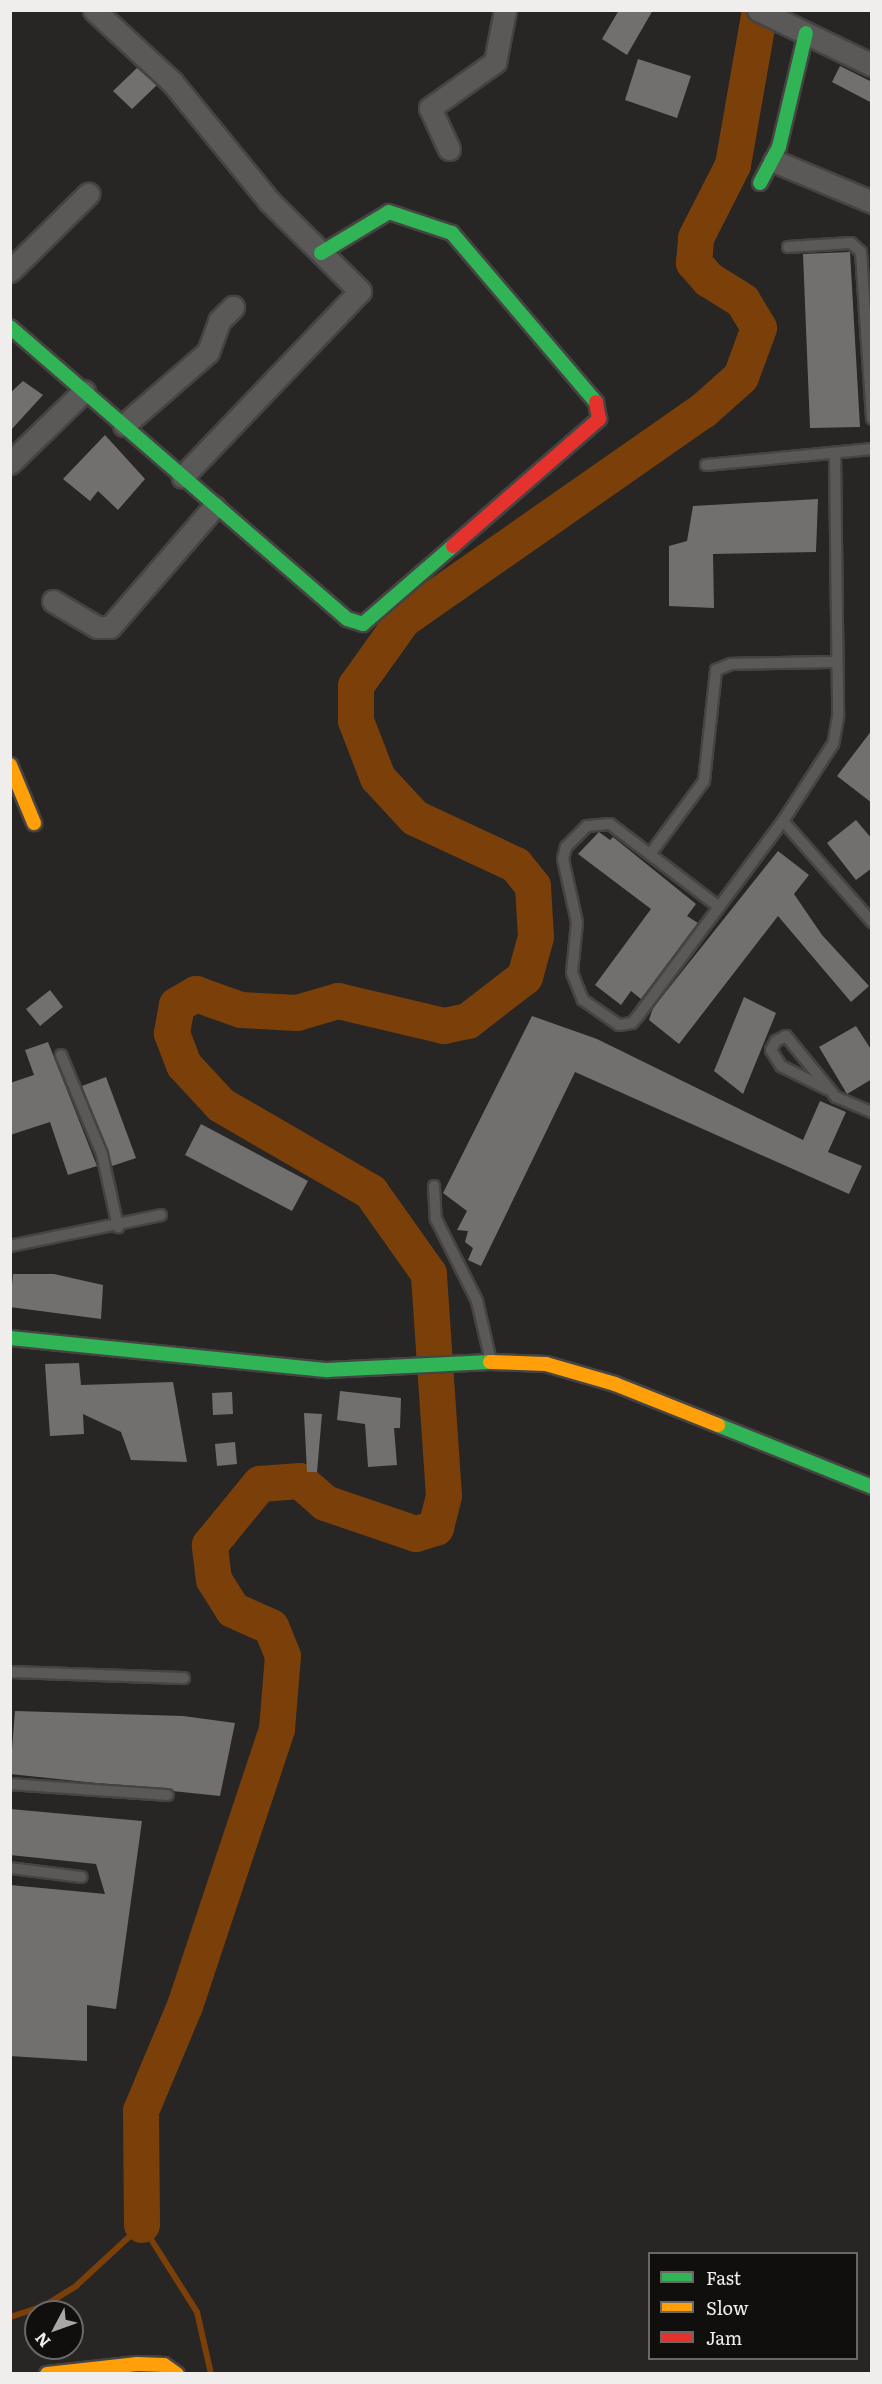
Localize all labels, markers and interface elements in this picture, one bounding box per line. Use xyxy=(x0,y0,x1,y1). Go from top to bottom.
legend xyxy=(648,2252,858,2360)
text: Fast xyxy=(706,2264,741,2291)
text: Slow xyxy=(706,2294,748,2321)
north arrow xyxy=(24,2300,84,2360)
text: Jam xyxy=(706,2324,742,2351)
text: N xyxy=(28,2328,55,2353)

